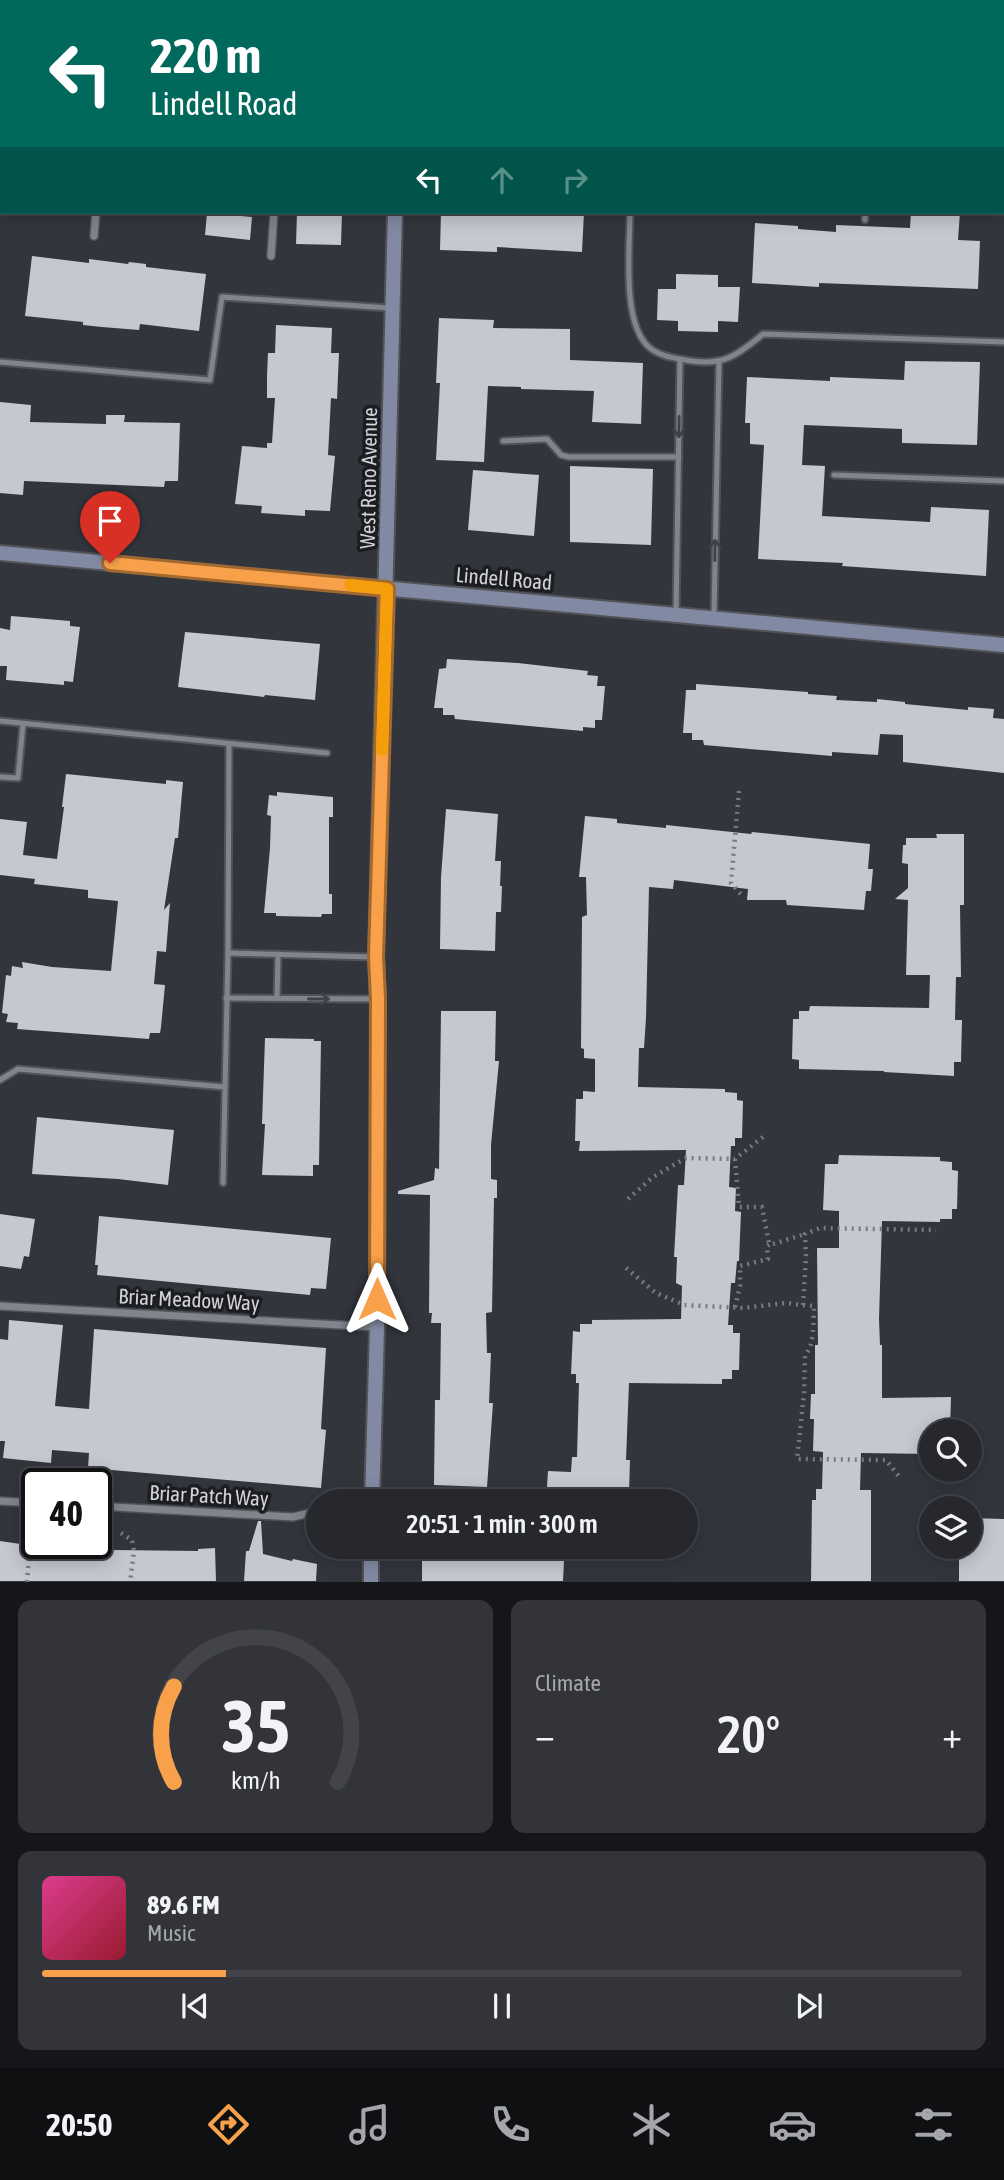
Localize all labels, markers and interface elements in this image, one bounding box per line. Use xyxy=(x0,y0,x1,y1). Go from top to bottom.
text: 220 m xyxy=(150,27,261,83)
icon: left xyxy=(35,28,126,119)
text: Lindell Road xyxy=(150,85,297,122)
icon: left xyxy=(410,161,448,199)
icon: ahead xyxy=(483,161,521,199)
icon: right xyxy=(556,161,594,199)
street label: West Reno Avenue xyxy=(355,407,381,549)
one-way arrow xyxy=(672,415,686,438)
pin xyxy=(80,491,140,563)
icon: arrive xyxy=(91,502,129,540)
one-way arrow xyxy=(709,539,722,562)
street label: Lindell Road xyxy=(455,562,553,594)
one-way arrow xyxy=(307,992,330,1005)
position arrow xyxy=(340,1262,414,1336)
street label: Briar Meadow Way xyxy=(118,1283,260,1315)
map controls xyxy=(919,1419,982,1559)
button: search xyxy=(919,1419,982,1482)
speed limit sign: 40 xyxy=(21,1468,112,1559)
street label: Briar Patch Way xyxy=(149,1480,269,1510)
button: layers xyxy=(919,1496,982,1559)
text: 20:51 · 1 min · 300 m xyxy=(406,1509,598,1539)
text: Climate xyxy=(535,1670,601,1696)
text: 35 xyxy=(221,1685,290,1768)
text: 20° xyxy=(717,1704,780,1764)
text: − xyxy=(535,1713,555,1756)
text: + xyxy=(942,1713,962,1756)
text: km/h xyxy=(231,1766,280,1794)
text: 89.6 FM xyxy=(147,1890,220,1920)
text: Music xyxy=(147,1920,195,1946)
icon: previous xyxy=(176,1987,214,2025)
icon: pause xyxy=(483,1987,521,2025)
icon: next xyxy=(790,1987,828,2025)
icon: directions xyxy=(204,2100,253,2149)
icon: music xyxy=(345,2100,394,2149)
icon: phone xyxy=(486,2100,535,2149)
icon: climate xyxy=(627,2100,676,2149)
icon: car xyxy=(768,2100,817,2149)
icon: filters xyxy=(909,2100,958,2149)
text: 20:50 xyxy=(46,2106,112,2143)

